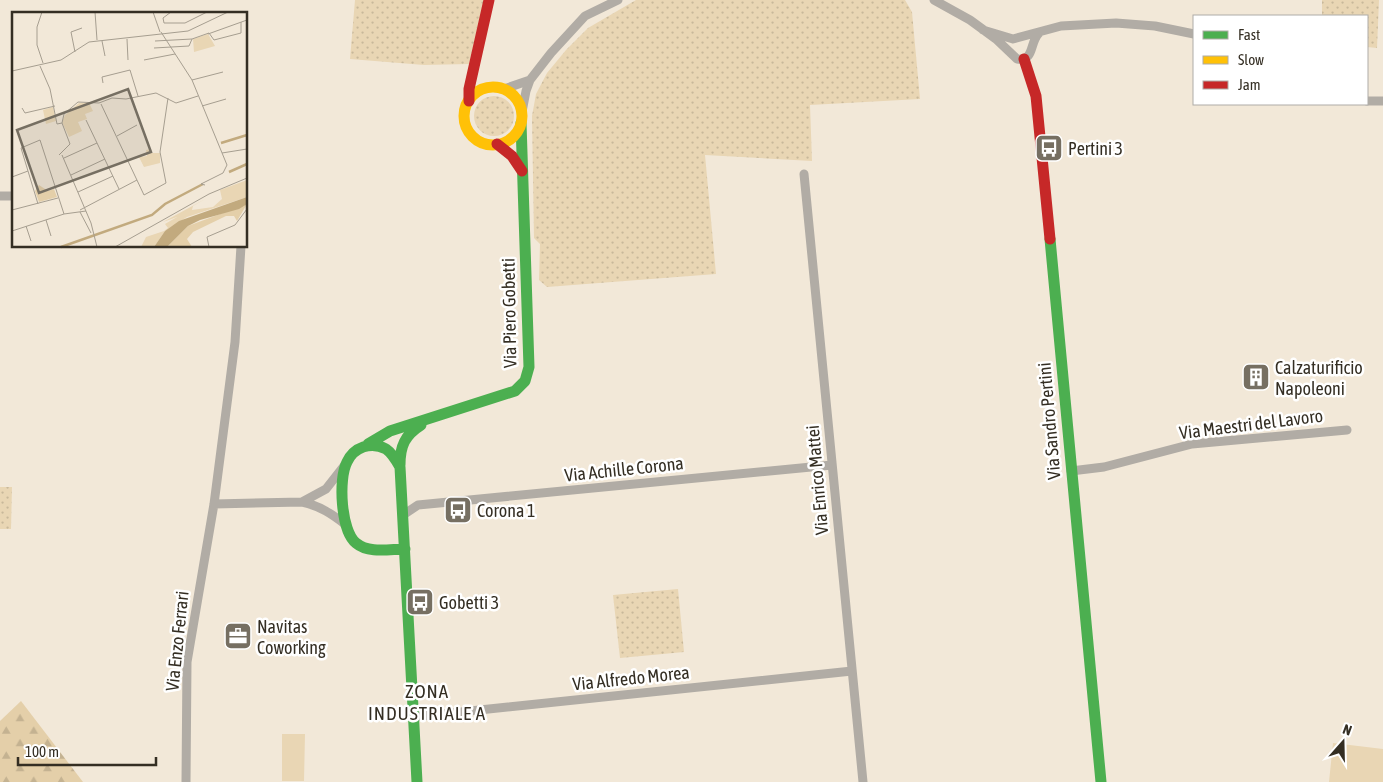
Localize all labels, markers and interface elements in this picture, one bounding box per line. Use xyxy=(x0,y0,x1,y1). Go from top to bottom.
inset map xyxy=(12,12,248,248)
legend xyxy=(1193,15,1368,105)
text: Fast xyxy=(1238,26,1260,43)
text: Slow xyxy=(1238,51,1264,68)
text: Jam xyxy=(1238,76,1261,93)
bus stop icon: Pertini 3 xyxy=(1034,133,1064,163)
place label: Pertini 3 xyxy=(1068,138,1123,159)
street label: Via Piero Gobetti xyxy=(498,258,520,368)
place label: Calzaturificio Napoleoni xyxy=(1275,357,1363,399)
street label: Via Sandro Pertini xyxy=(1033,362,1065,480)
building icon: Calzaturificio Napoleoni xyxy=(1241,362,1271,392)
street label: Via Maestri del Lavoro xyxy=(1178,405,1324,443)
street label: Via Enrico Mattei xyxy=(802,424,832,536)
street label: Via Achille Corona xyxy=(563,452,685,486)
bus stop icon: Corona 1 xyxy=(443,495,473,525)
place label: Corona 1 xyxy=(477,500,535,521)
bus stop icon: Gobetti 3 xyxy=(405,587,435,617)
street label: Via Enzo Ferrari xyxy=(161,590,193,692)
place label: Gobetti 3 xyxy=(439,592,499,613)
place label: Navitas Coworking xyxy=(257,616,326,658)
office icon: Navitas Coworking xyxy=(223,621,253,651)
street label: Via Alfredo Morea xyxy=(571,661,691,695)
district label: ZONA INDUSTRIALE A xyxy=(368,680,486,724)
north arrow xyxy=(1318,717,1368,767)
text: N xyxy=(1341,721,1354,739)
scale bar xyxy=(18,734,155,766)
text: 100 m xyxy=(25,743,59,760)

